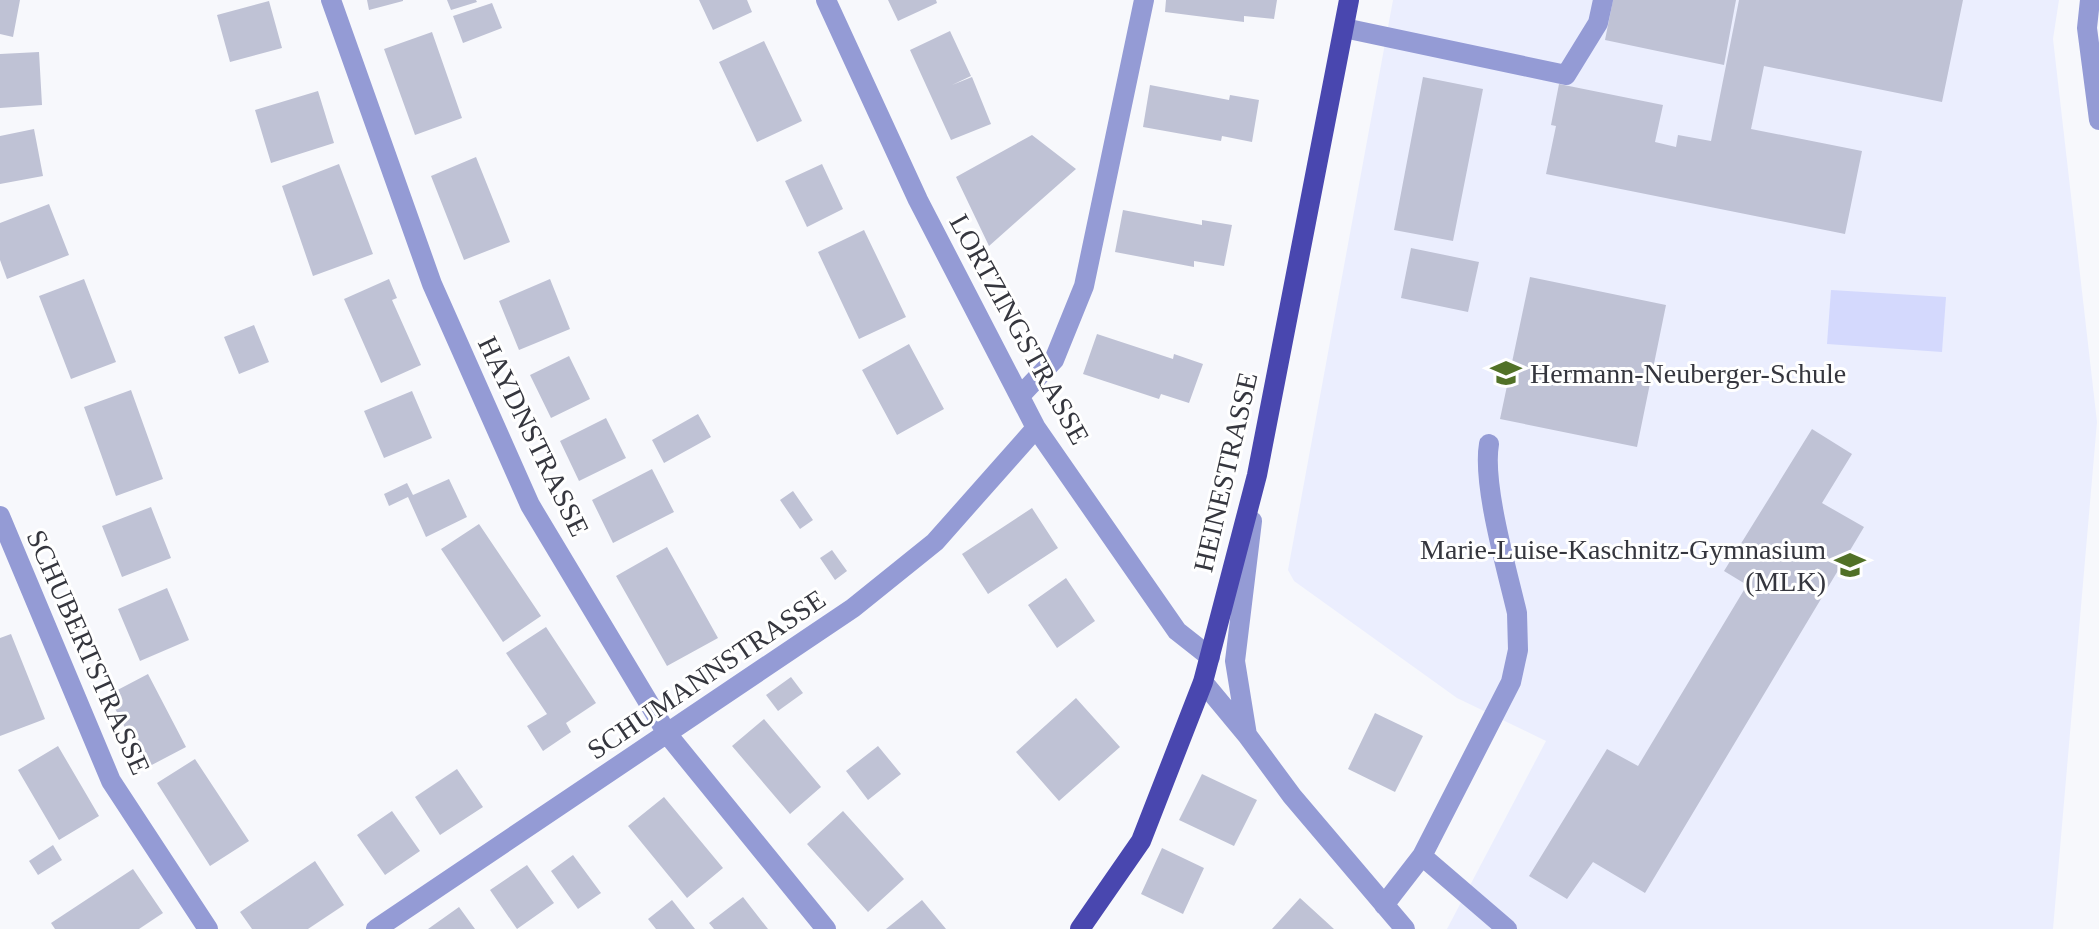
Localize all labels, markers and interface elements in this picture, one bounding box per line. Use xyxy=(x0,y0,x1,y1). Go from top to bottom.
street label: LORTZINGSTRASSE xyxy=(943,209,1096,450)
street label: HAYDNSTRASSE xyxy=(472,331,595,541)
school or university icon: Hermann-Neuberger-Schule xyxy=(1489,356,1523,390)
place label: Hermann-Neuberger-Schule xyxy=(1530,358,1846,389)
street label: HEINESTRASSE xyxy=(1187,369,1264,575)
street label: SCHUBERTSTRASSE xyxy=(21,525,156,779)
place label: Marie-Luise-Kaschnitz-Gymnasium (MLK) xyxy=(1420,534,1826,597)
school or university icon: Marie-Luise-Kaschnitz-Gymnasium (MLK) xyxy=(1833,548,1867,582)
street label: SCHUMANNSTRASSE xyxy=(582,583,831,766)

